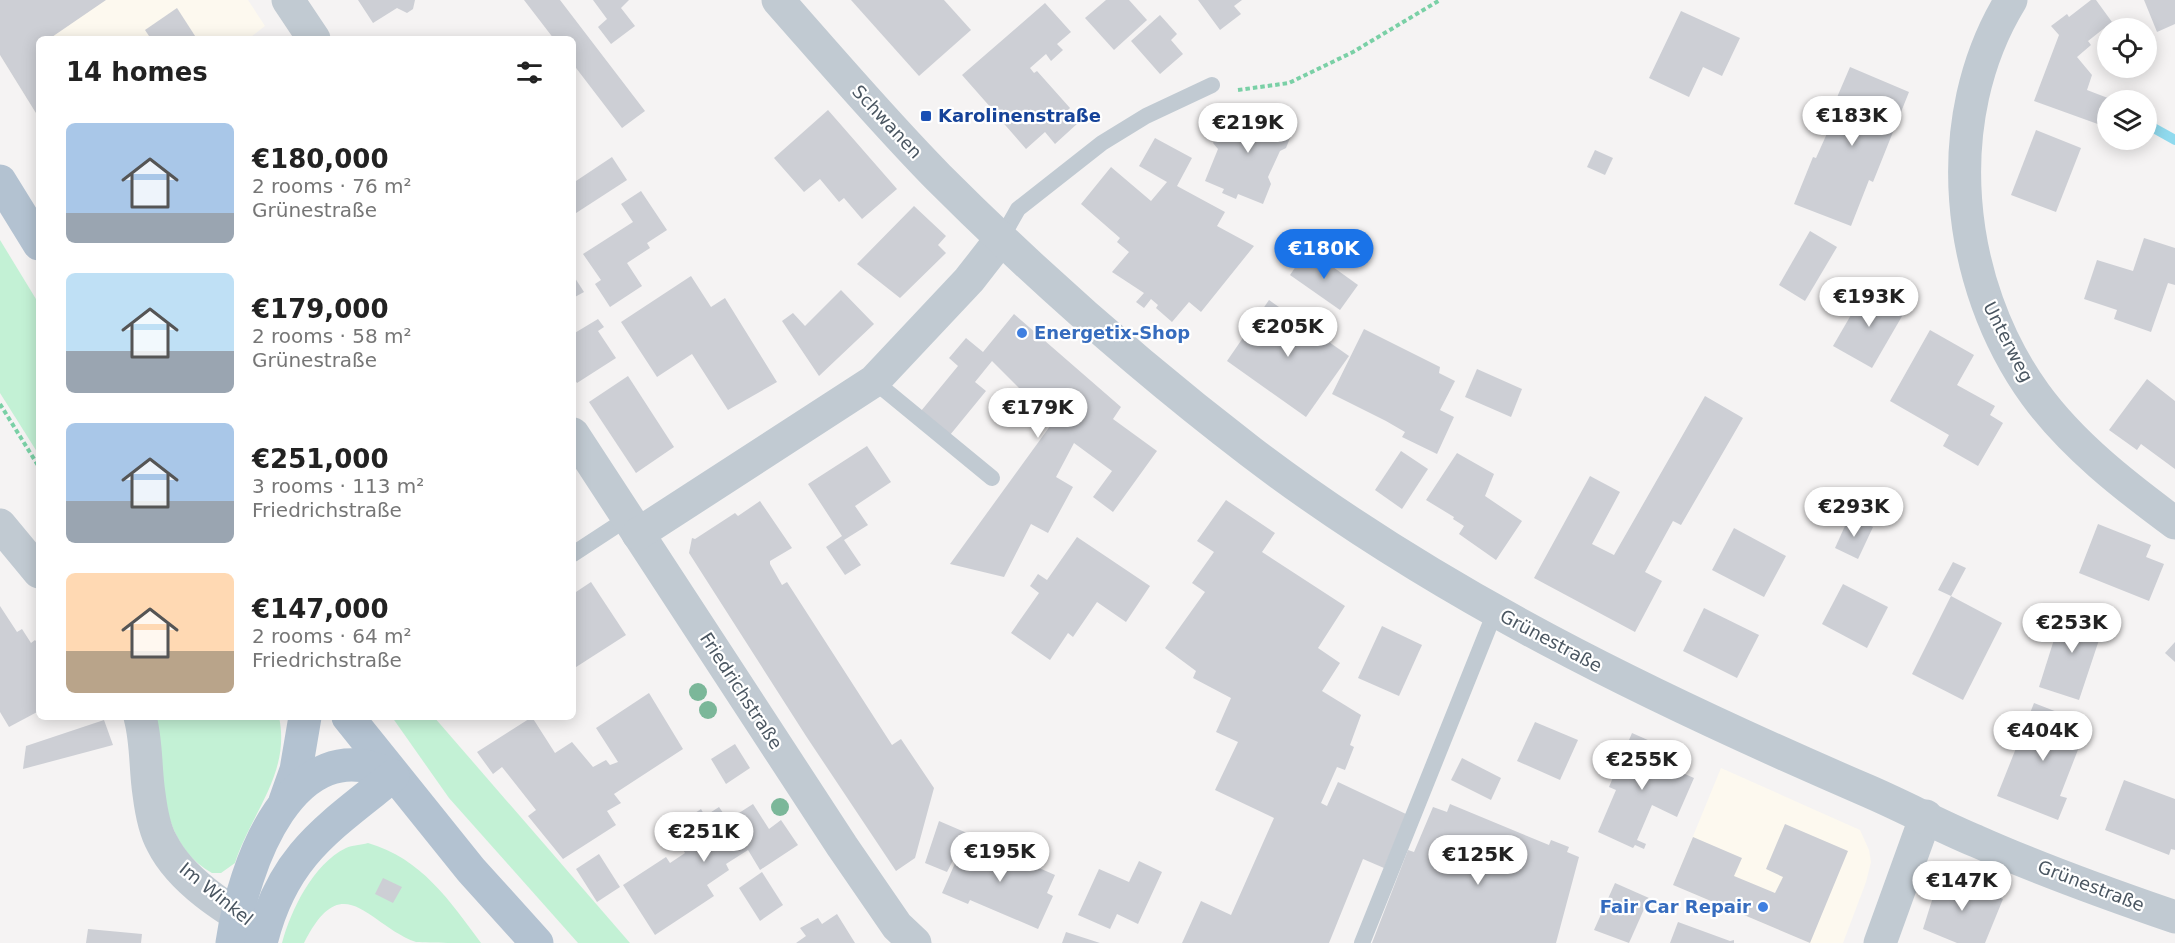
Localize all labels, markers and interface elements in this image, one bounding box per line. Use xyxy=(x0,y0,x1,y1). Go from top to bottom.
map controls xyxy=(2097,18,2157,150)
button: locate xyxy=(2097,18,2157,78)
icon: filters xyxy=(513,56,546,89)
text: 14 homes xyxy=(66,57,208,87)
street label: Schwanen xyxy=(848,81,927,163)
button: layers xyxy=(2097,90,2157,150)
pin: €183K xyxy=(1810,96,1894,147)
pin: €219K xyxy=(1206,103,1290,154)
text: €183K xyxy=(1816,103,1888,127)
place label: Karolinenstraße xyxy=(938,105,1101,126)
marker: Karolinenstraße xyxy=(919,109,933,123)
text: €219K xyxy=(1212,110,1284,134)
text: €180,000 xyxy=(252,144,389,174)
icon: home xyxy=(114,147,186,219)
text: 2 rooms · 76 m² xyxy=(252,174,412,198)
text: Grünestraße xyxy=(252,198,377,222)
pin: €180K xyxy=(1282,229,1366,280)
text: €180K xyxy=(1288,236,1360,260)
pin: €193K xyxy=(1827,277,1911,328)
text: €193K xyxy=(1833,284,1905,308)
text: €179,000 xyxy=(252,294,389,324)
icon: home xyxy=(114,297,186,369)
street label: Unterweg xyxy=(1979,298,2038,385)
pin: €205K xyxy=(1246,307,1330,358)
text: €205K xyxy=(1252,314,1324,338)
place label: Energetix-Shop xyxy=(1034,322,1190,343)
text: 2 rooms · 58 m² xyxy=(252,324,412,348)
marker: Energetix-Shop xyxy=(1015,326,1029,340)
text: Grünestraße xyxy=(252,348,377,372)
pin: €179K xyxy=(996,388,1080,439)
text: €179K xyxy=(1002,395,1074,419)
text: €251,000 xyxy=(252,444,389,474)
icon: home xyxy=(114,447,186,519)
text: 3 rooms · 113 m² xyxy=(252,474,424,498)
pin: €293K xyxy=(1812,487,1896,538)
text: €293K xyxy=(1818,494,1890,518)
text: Friedrichstraße xyxy=(252,498,402,522)
text: €147,000 xyxy=(252,594,389,624)
icon: home xyxy=(114,597,186,669)
pin: €253K xyxy=(2030,603,2114,654)
street label: Grünestraße xyxy=(1497,605,1606,676)
text: €253K xyxy=(2036,610,2108,634)
text: 2 rooms · 64 m² xyxy=(252,624,412,648)
street label: Friedrichstraße xyxy=(696,628,787,753)
text: Friedrichstraße xyxy=(252,648,402,672)
pin: €404K xyxy=(2001,711,2085,762)
text: €404K xyxy=(2007,718,2079,742)
pin: €255K xyxy=(1600,740,1684,791)
text: €255K xyxy=(1606,747,1678,771)
pin: €251K xyxy=(662,812,746,863)
text: €251K xyxy=(668,819,740,843)
pin: €195K xyxy=(958,832,1042,883)
pin: €125K xyxy=(1436,835,1520,886)
text: €195K xyxy=(964,839,1036,863)
text: €125K xyxy=(1442,842,1514,866)
street label: Grünestraße xyxy=(2035,856,2147,915)
street label: Im Winkel xyxy=(175,858,257,930)
pin: €147K xyxy=(1920,861,2004,912)
text: €147K xyxy=(1926,868,1998,892)
place label: Fair Car Repair xyxy=(1600,896,1751,917)
marker: Fair Car Repair xyxy=(1756,900,1770,914)

